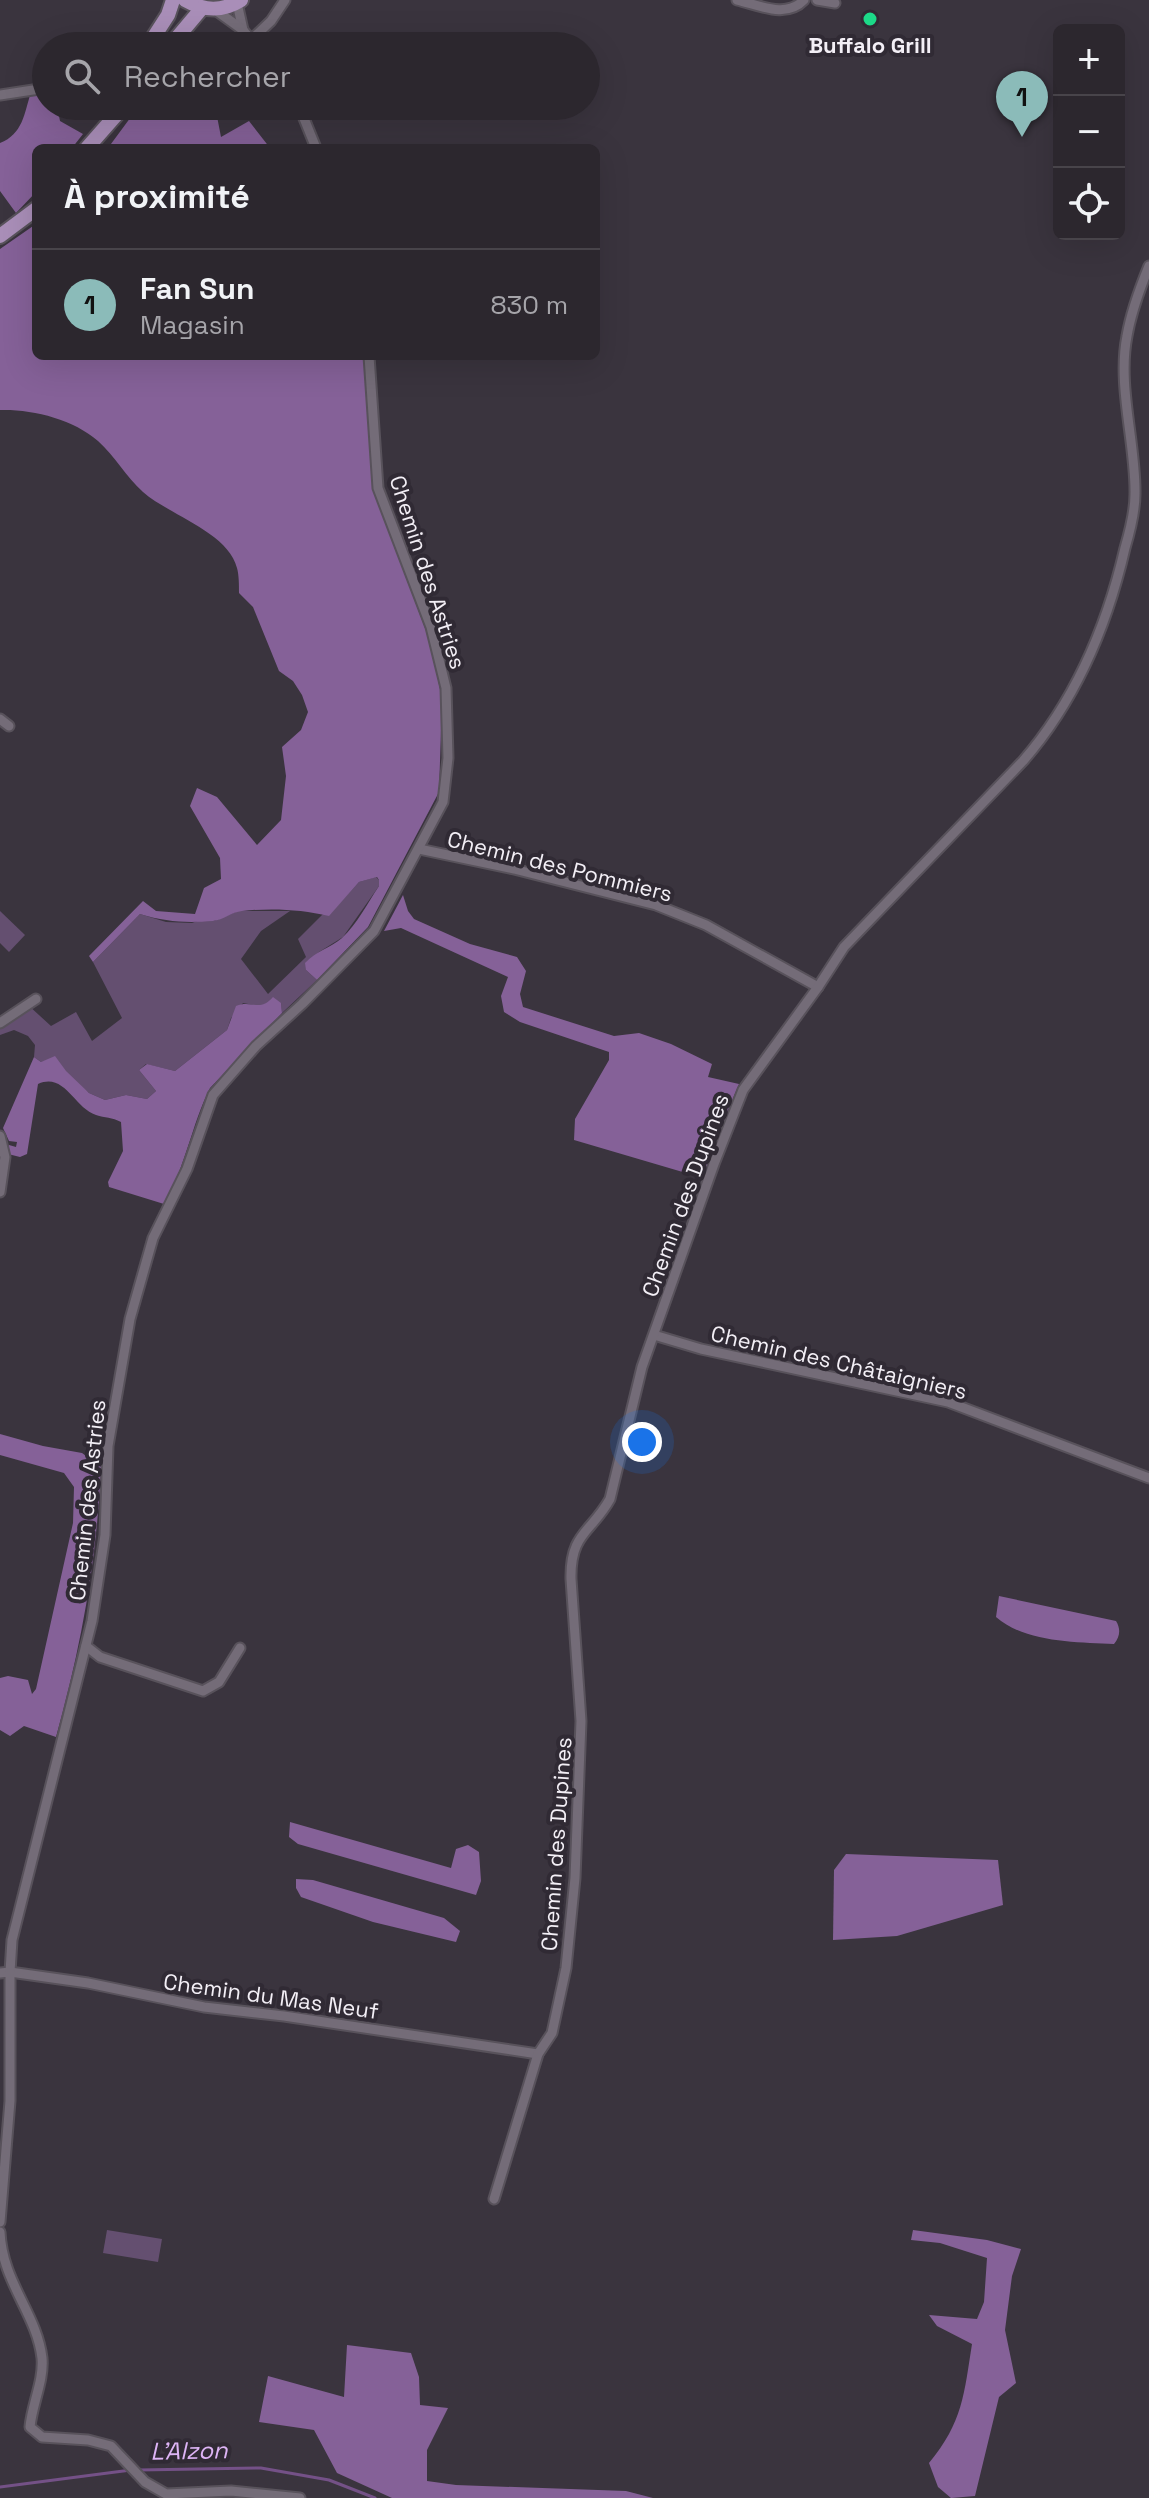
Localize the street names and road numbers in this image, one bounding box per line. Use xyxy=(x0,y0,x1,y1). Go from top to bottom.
street label: Chemin des Astries xyxy=(383,472,473,672)
street label: Chemin des Pommiers xyxy=(445,824,675,908)
street label: Chemin des Dupines xyxy=(635,1090,735,1300)
street label: Chemin des Châtaigniers xyxy=(708,1319,970,1405)
street label: Chemin des Astries xyxy=(63,1398,111,1602)
street label: Chemin des Dupines xyxy=(535,1736,577,1952)
street label: Chemin du Mas Neuf xyxy=(162,1967,381,2025)

